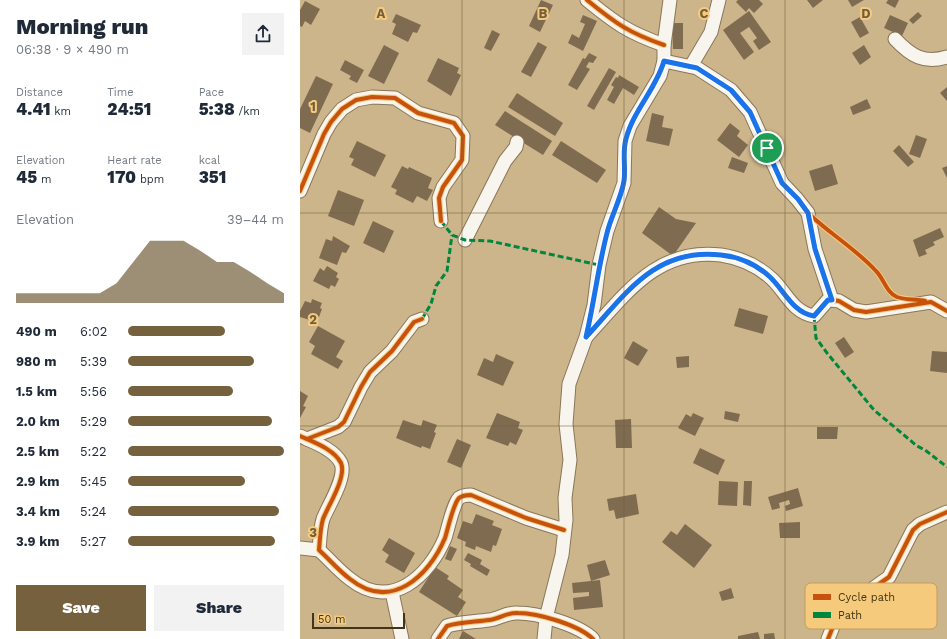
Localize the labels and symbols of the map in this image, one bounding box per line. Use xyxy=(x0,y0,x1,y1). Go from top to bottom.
text: A xyxy=(377,6,386,21)
text: B xyxy=(539,6,548,21)
text: C xyxy=(700,6,709,21)
text: D xyxy=(861,6,871,21)
text: 1 xyxy=(310,99,316,114)
pin xyxy=(750,131,784,165)
text: 2 xyxy=(309,312,317,327)
text: 3 xyxy=(309,525,317,540)
legend xyxy=(805,583,937,629)
text: Cycle path xyxy=(838,591,895,604)
text: Path xyxy=(838,609,862,622)
scale bar xyxy=(312,611,405,630)

